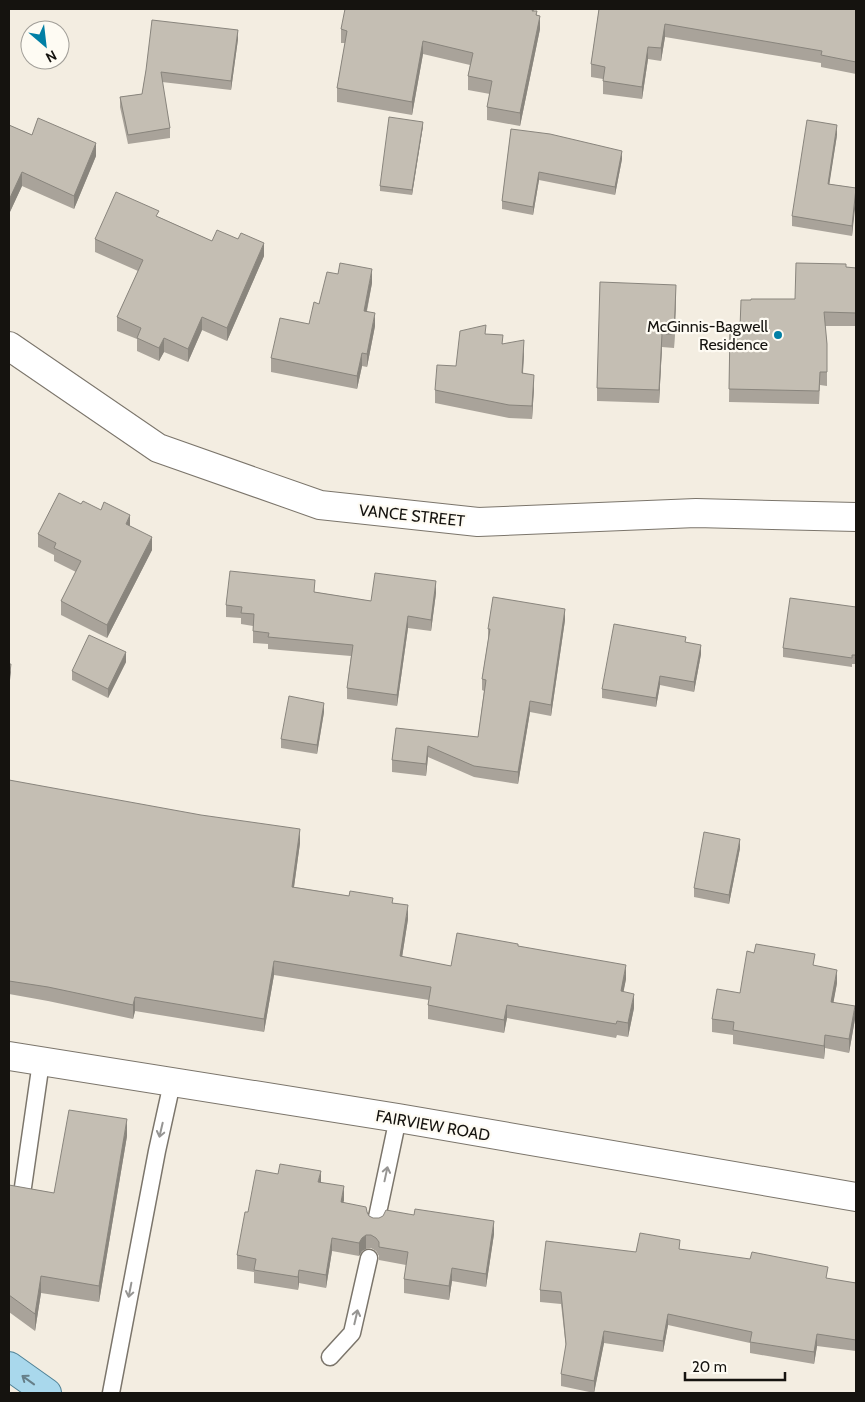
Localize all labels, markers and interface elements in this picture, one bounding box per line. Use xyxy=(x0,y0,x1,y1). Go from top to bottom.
north arrow xyxy=(20,20,70,70)
text: N xyxy=(43,46,60,67)
place label: McGinnis-Bagwell Residence xyxy=(647,317,768,354)
marker: McGinnis-Bagwell Residence xyxy=(772,329,784,341)
street label: VANCE STREET xyxy=(358,500,466,531)
street label: FAIRVIEW ROAD xyxy=(374,1106,492,1145)
one-way arrow xyxy=(156,1122,165,1138)
one-way arrow xyxy=(382,1166,391,1182)
one-way arrow xyxy=(125,1281,135,1297)
one-way arrow xyxy=(352,1310,361,1326)
scale bar xyxy=(685,1350,785,1382)
text: 20 m xyxy=(692,1358,727,1376)
one-way arrow xyxy=(22,1374,35,1385)

